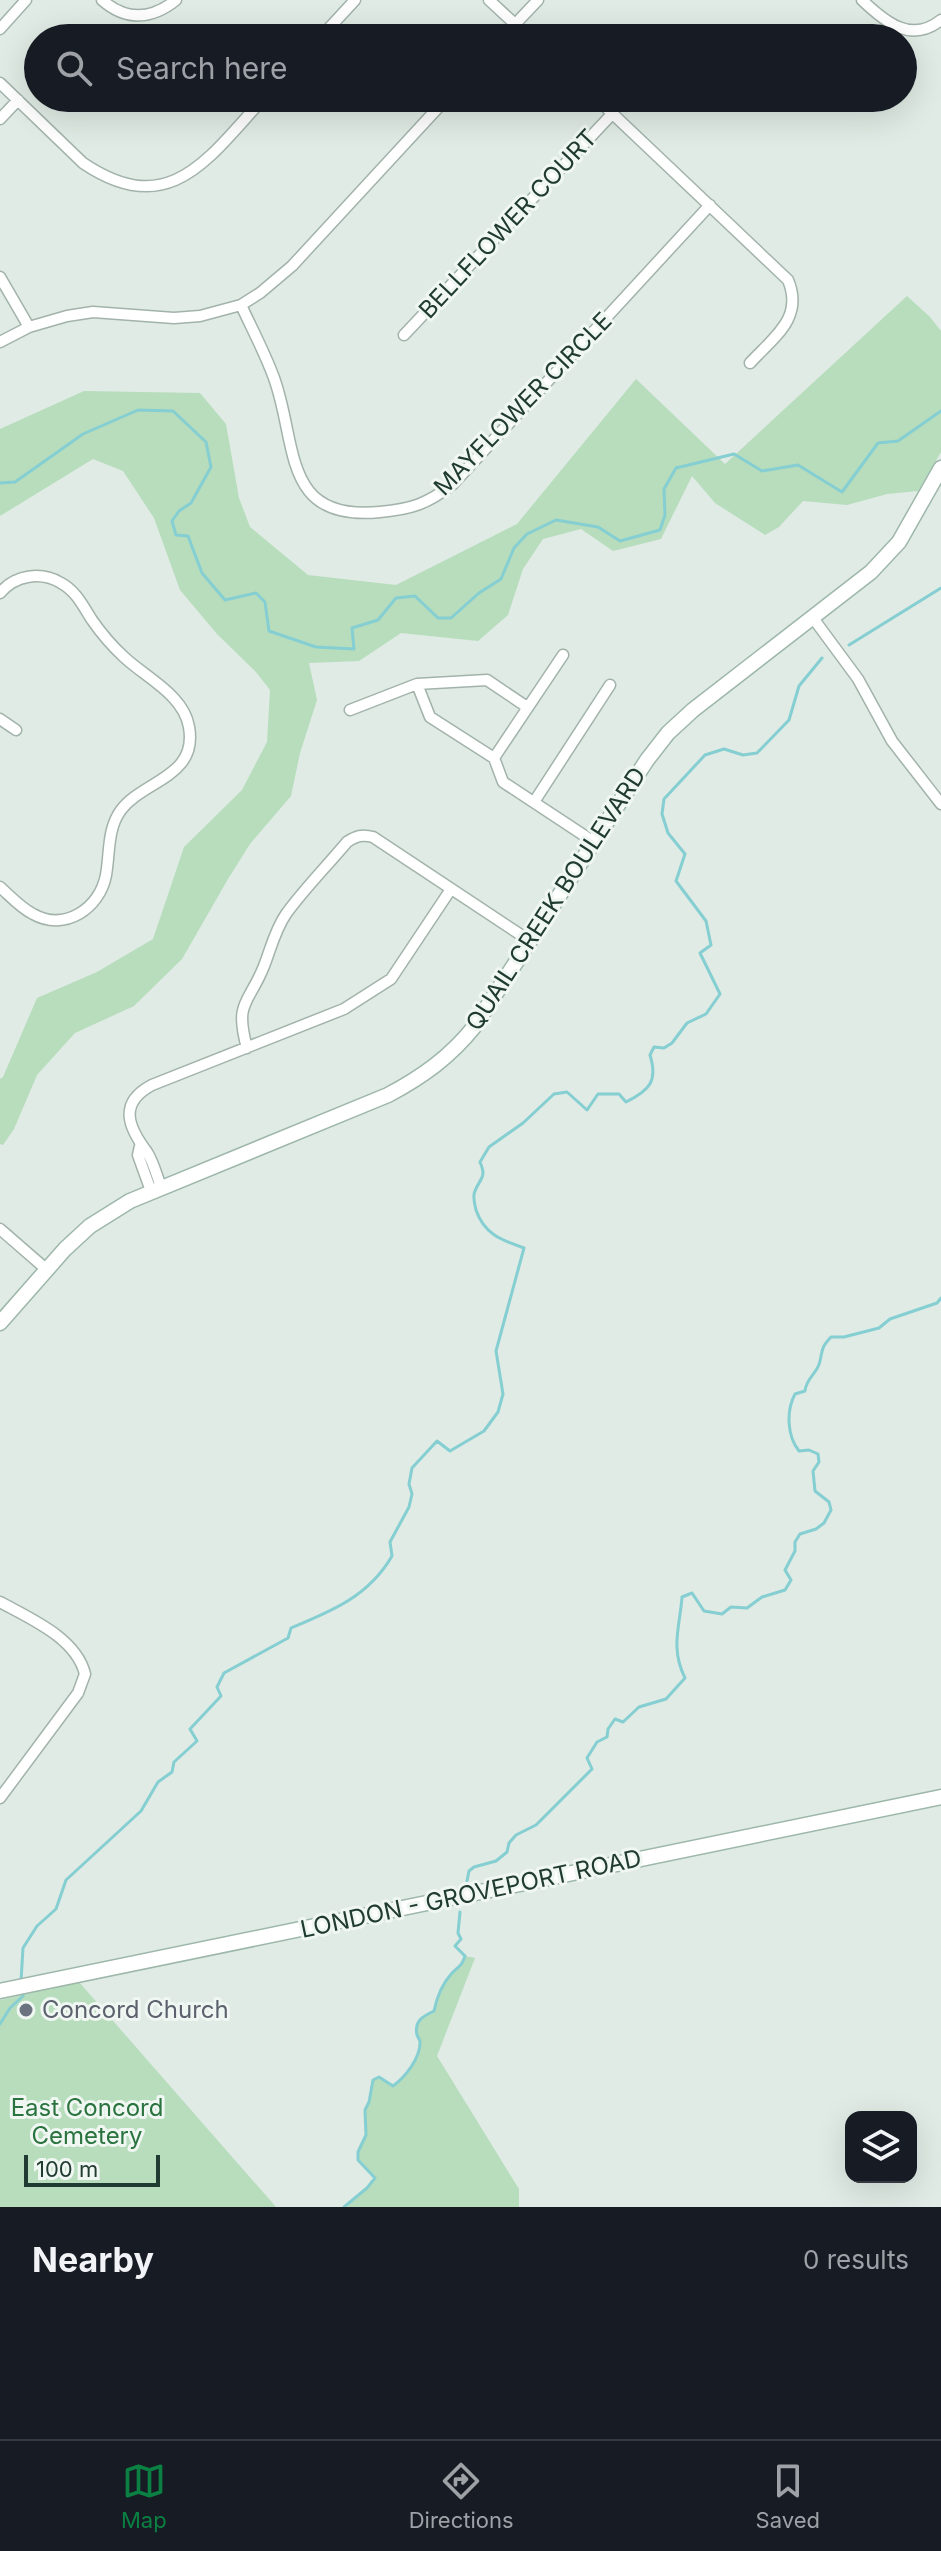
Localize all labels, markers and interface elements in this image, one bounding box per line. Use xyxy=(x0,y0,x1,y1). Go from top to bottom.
search box xyxy=(24,24,917,112)
icon: search xyxy=(52,46,96,90)
text: Search here xyxy=(116,50,288,86)
street label: BELLFLOWER COURT xyxy=(413,123,603,324)
street label: MAYFLOWER CIRCLE xyxy=(428,306,618,501)
street label: QUAIL CREEK BOULEVARD xyxy=(460,762,652,1036)
street label: LONDON - GROVEPORT ROAD xyxy=(298,1843,644,1944)
place label: Concord Church xyxy=(42,1995,229,2024)
marker: Concord Church xyxy=(17,2001,35,2019)
park label: East Concord Cemetery xyxy=(11,2093,163,2150)
map controls xyxy=(845,2111,917,2183)
button: layers xyxy=(845,2111,917,2183)
scale bar xyxy=(24,2151,160,2187)
text: 100 m xyxy=(36,2156,98,2182)
text: Nearby xyxy=(32,2239,154,2280)
text: 0 results xyxy=(803,2244,909,2275)
tab: Map xyxy=(121,2459,167,2533)
tab: Directions xyxy=(409,2459,514,2533)
tab: Saved xyxy=(756,2459,820,2533)

